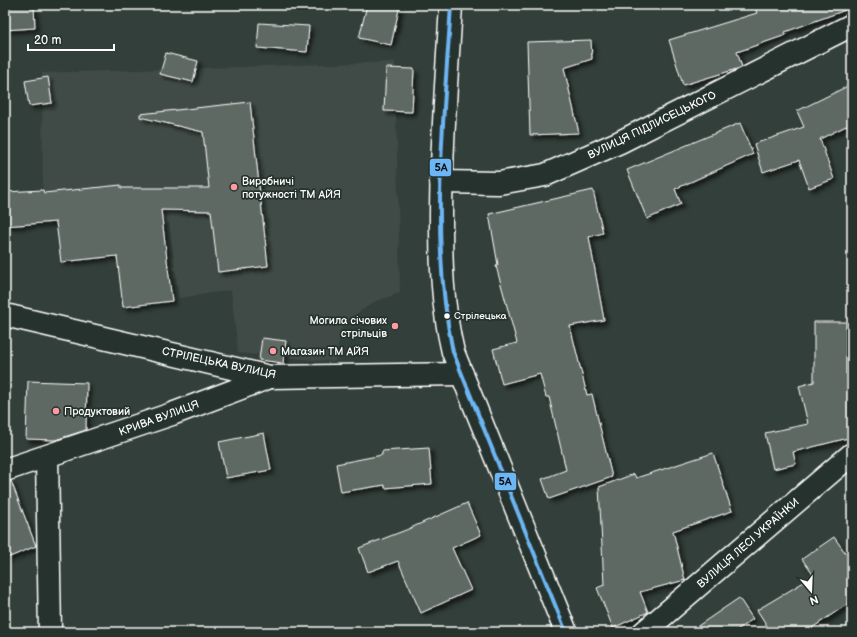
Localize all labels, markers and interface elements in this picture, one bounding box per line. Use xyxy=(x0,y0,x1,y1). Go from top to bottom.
scale bar xyxy=(28,26,114,52)
text: 20 m xyxy=(34,33,61,48)
street label: ВУЛИЦЯ ПІДЛИСЕЦЬКОГО xyxy=(586,88,718,162)
line badge: 5А xyxy=(429,158,452,177)
text: 5А xyxy=(434,161,448,174)
place label: Виробничі потужності ТМ АЙЯ xyxy=(242,175,341,201)
marker: Виробничі потужності ТМ АЙЯ xyxy=(229,182,239,192)
place label: Стрілецька xyxy=(454,310,507,322)
marker: Стрілецька xyxy=(442,311,452,321)
place label: Могила січових стрільців xyxy=(310,314,387,340)
marker: Могила січових стрільців xyxy=(390,321,400,331)
street label: СТРІЛЕЦЬКА ВУЛИЦЯ xyxy=(161,345,277,381)
place label: Магазин ТМ АЙЯ xyxy=(281,345,369,358)
marker: Магазин ТМ АЙЯ xyxy=(268,346,278,356)
street label: КРИВА ВУЛИЦЯ xyxy=(117,397,201,439)
place label: Продуктовий xyxy=(64,405,130,418)
marker: Продуктовий xyxy=(51,406,61,416)
line badge: 5А xyxy=(494,472,517,491)
text: 5А xyxy=(498,475,512,488)
street label: ВУЛИЦЯ ЛЕСІ УКРАЇНКИ xyxy=(694,494,802,591)
north arrow xyxy=(791,571,831,611)
text: N xyxy=(808,592,820,607)

